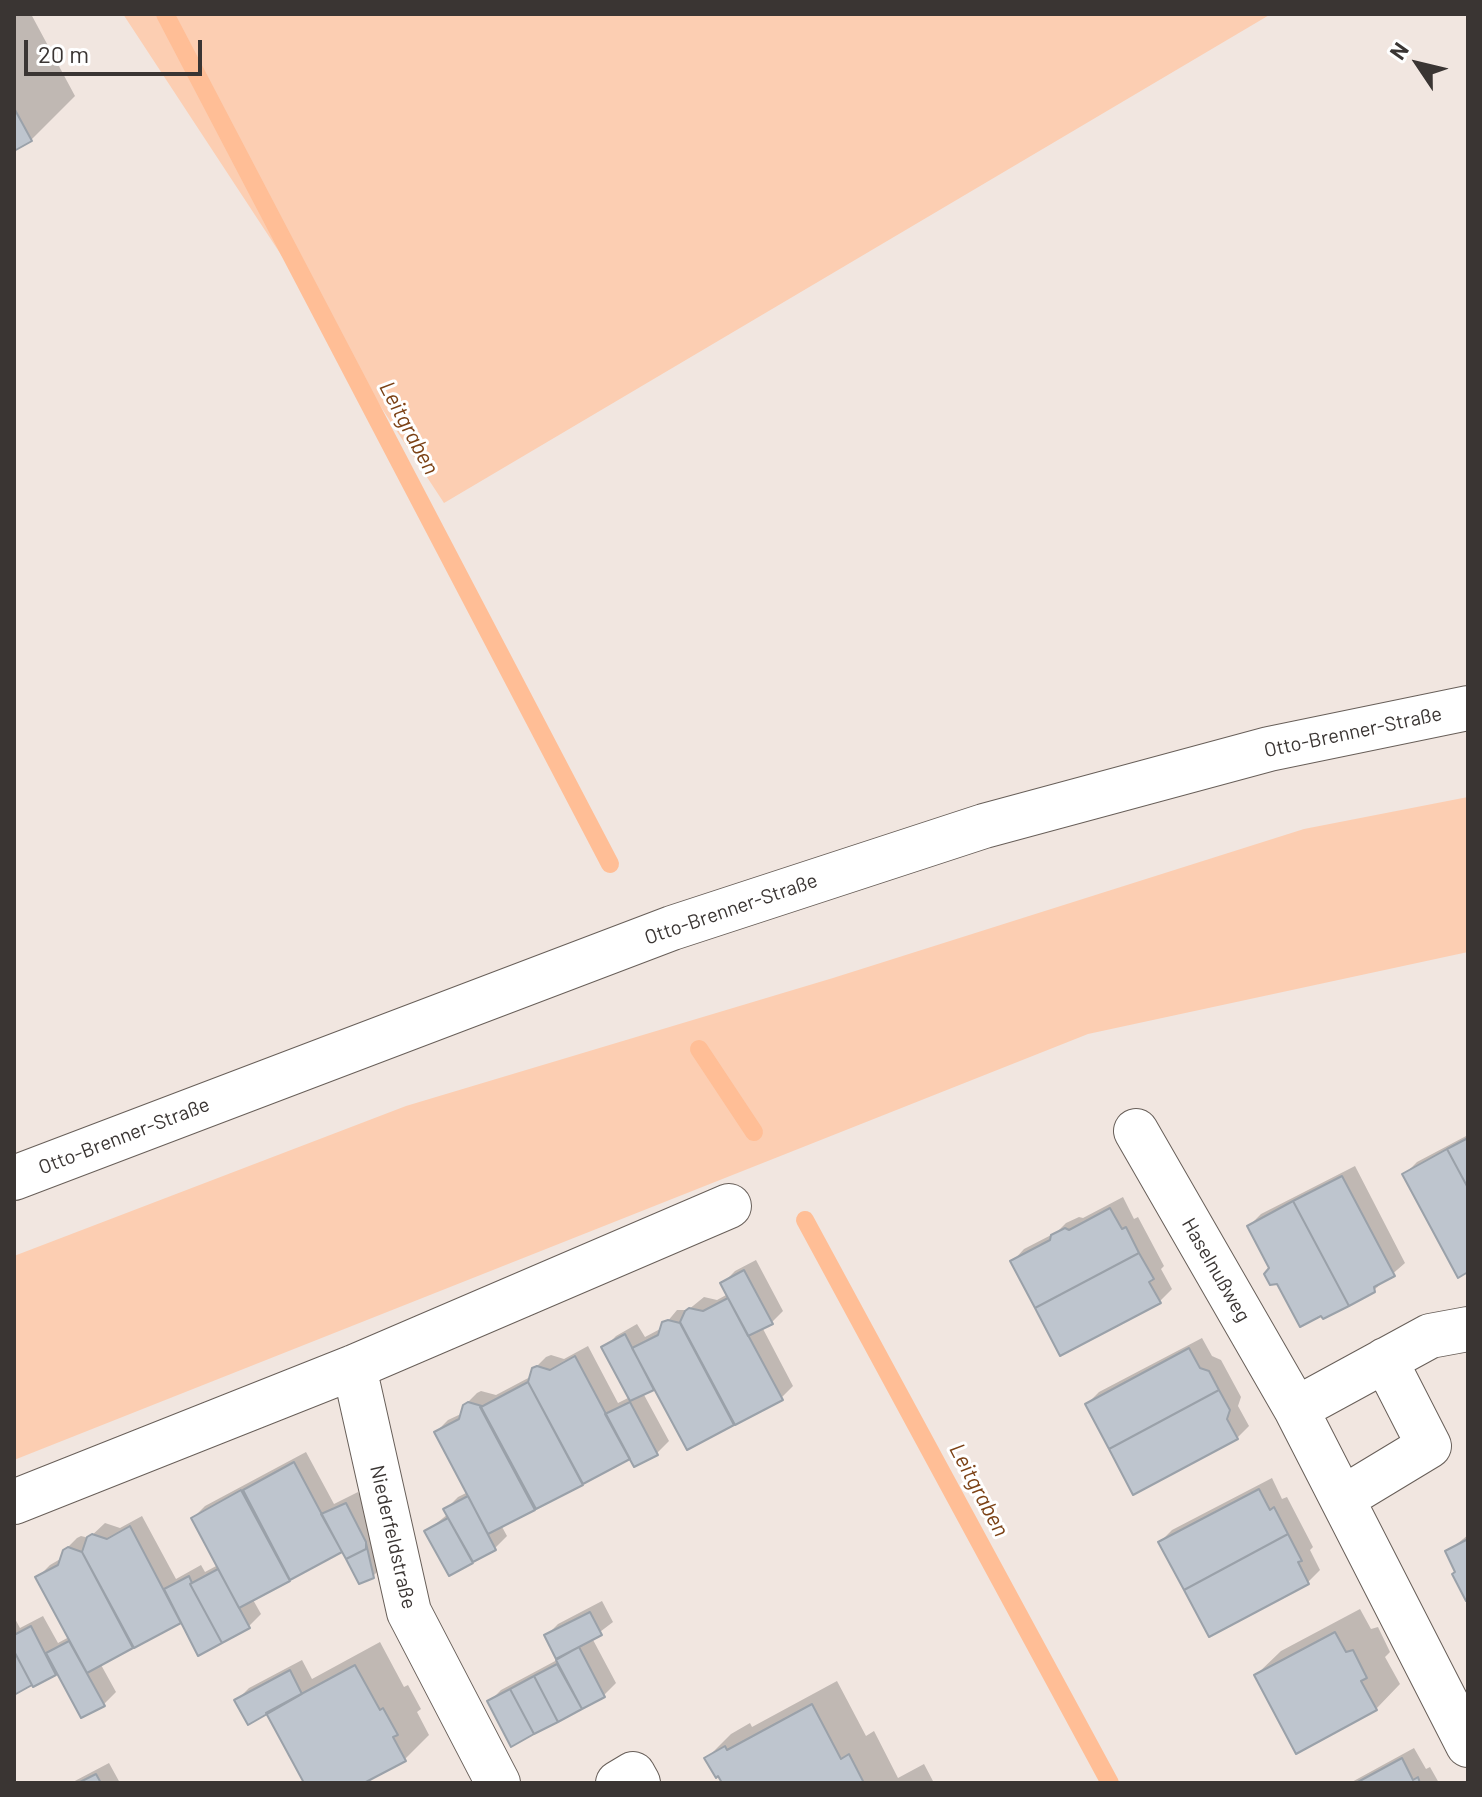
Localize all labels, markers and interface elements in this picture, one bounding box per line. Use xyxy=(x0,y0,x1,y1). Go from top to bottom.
scale bar xyxy=(28,24,206,74)
north arrow xyxy=(1378,24,1458,104)
text: N xyxy=(1383,37,1413,64)
text: 20 m xyxy=(38,39,89,68)
water label: Leitgraben xyxy=(374,377,444,479)
street label: Otto-Brenner-Straße xyxy=(1262,701,1444,763)
street label: Otto-Brenner-Straße xyxy=(641,868,821,950)
street label: Otto-Brenner-Straße xyxy=(35,1092,213,1180)
street label: Haselnußweg xyxy=(1177,1214,1255,1326)
water label: Leitgraben xyxy=(944,1439,1014,1541)
street label: Niederfeldstraße xyxy=(365,1463,421,1611)

